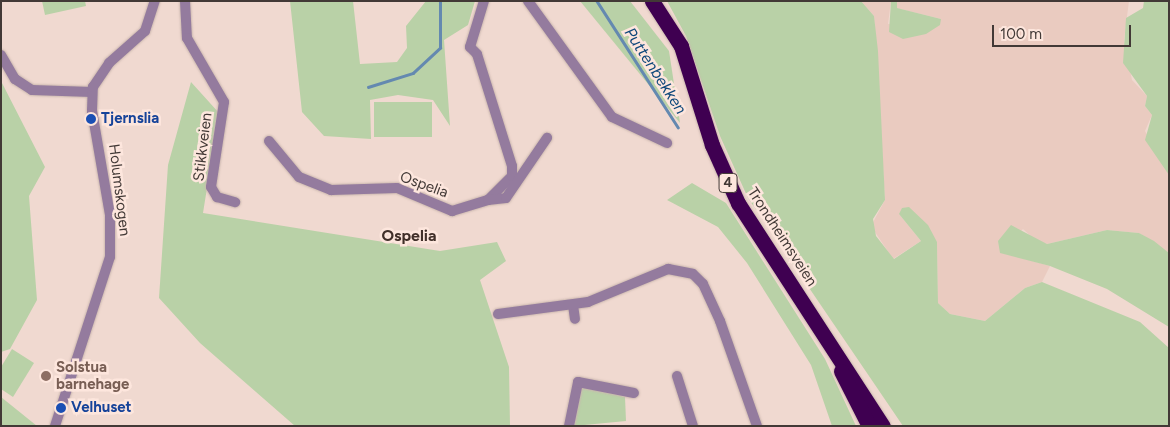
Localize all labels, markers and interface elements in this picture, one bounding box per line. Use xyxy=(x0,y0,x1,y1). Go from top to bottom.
scale bar xyxy=(995,15,1134,47)
water label: Puttenbekken xyxy=(620,24,690,118)
text: 100 m xyxy=(1000,25,1042,43)
place label: Tjernslia xyxy=(101,110,159,128)
street label: Stikkveien xyxy=(190,112,216,182)
marker: Tjernslia xyxy=(85,113,97,125)
street label: Holumskogen xyxy=(104,143,134,237)
street label: Ospelia xyxy=(397,168,451,202)
road number: 4 xyxy=(718,172,738,194)
street label: Trondheimsveien xyxy=(743,184,821,290)
district label: Ospelia xyxy=(381,226,437,246)
place label: Solstua barnehage xyxy=(56,358,129,393)
marker: Solstua barnehage xyxy=(40,370,52,382)
place label: Velhuset xyxy=(71,399,132,417)
marker: Velhuset xyxy=(55,402,67,414)

